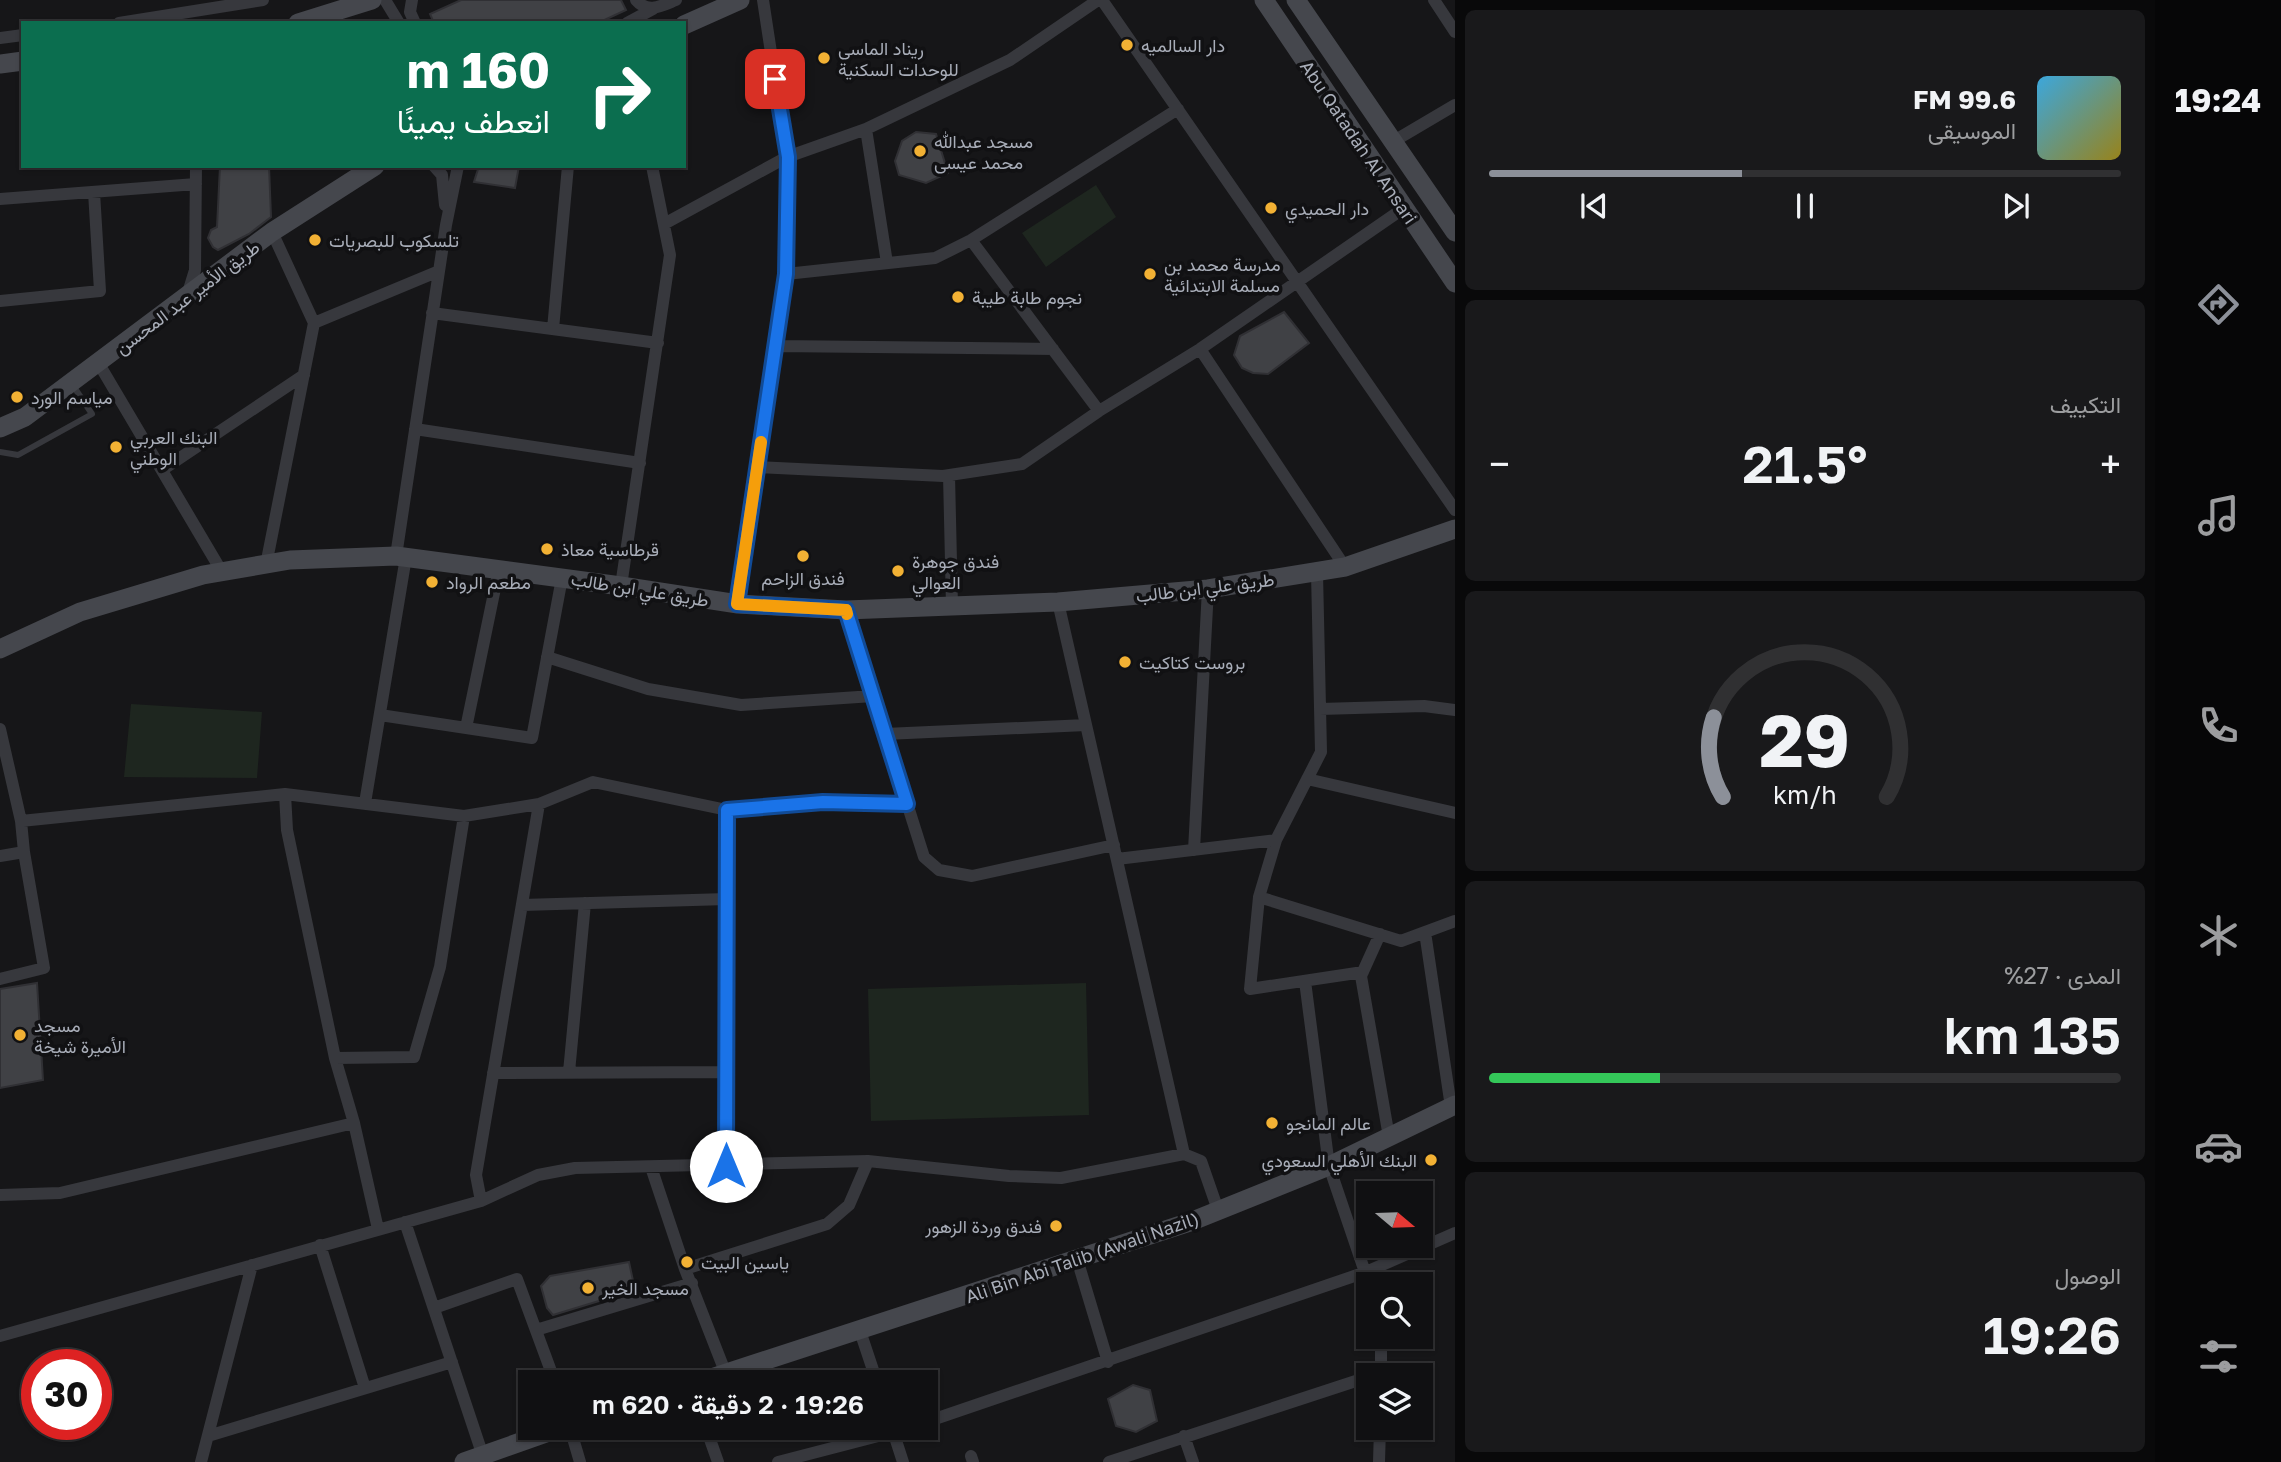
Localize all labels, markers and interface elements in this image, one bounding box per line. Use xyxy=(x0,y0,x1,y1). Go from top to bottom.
place label: دار السالميه xyxy=(1141,34,1225,57)
place label: ريناد الماسي للوحدات السكنية xyxy=(838,37,959,81)
marker: دار السالميه xyxy=(1119,37,1135,53)
text: 160 m xyxy=(407,40,550,99)
icon: right xyxy=(574,49,665,140)
pin xyxy=(745,49,805,109)
marker: ريناد الماسي للوحدات السكنية xyxy=(816,50,832,66)
street label: Abu Qatadah Al Ansari xyxy=(1296,56,1422,228)
icon: arrive xyxy=(756,60,794,98)
text: 19:24 xyxy=(2175,81,2261,119)
text: 99.6 FM xyxy=(1913,84,2016,115)
text: انعطف يمينًا xyxy=(397,102,550,140)
text: الموسيقى xyxy=(1928,116,2016,144)
place label: مسجد عبدالله محمد عيسى xyxy=(934,130,1033,174)
marker: مسجد عبدالله محمد عيسى xyxy=(912,143,928,159)
icon: previous xyxy=(1575,187,1613,225)
icon: pause xyxy=(1786,187,1824,225)
icon: next xyxy=(1997,187,2035,225)
place label: دار الحميدي xyxy=(1285,197,1369,224)
marker: دار الحميدي xyxy=(1263,200,1279,216)
place label: تلسكوب للبصريات xyxy=(329,229,459,252)
marker: تلسكوب للبصريات xyxy=(307,232,323,248)
street label: طريق الأمير عبد المحسن xyxy=(110,236,264,359)
place label: مدرسة محمد بن مسلمة الابتدائية xyxy=(1164,253,1281,296)
marker: مدرسة محمد بن مسلمة الابتدائية xyxy=(1142,266,1158,282)
icon: directions xyxy=(2194,280,2243,329)
place label: نجوم طابة طيبة xyxy=(972,286,1082,310)
marker: نجوم طابة طيبة xyxy=(950,289,966,305)
place label: مياسم الورد xyxy=(31,386,113,410)
marker: مياسم الورد xyxy=(9,389,25,405)
text: التكييف xyxy=(2050,390,2121,418)
place label: البنك العربي الوطني xyxy=(130,426,217,474)
text: 21.5° xyxy=(1743,432,1867,494)
marker: البنك العربي الوطني xyxy=(108,439,124,455)
text: − xyxy=(1489,441,1510,486)
text: + xyxy=(2100,441,2121,486)
icon: music xyxy=(2194,491,2243,540)
place label: قرطاسية معاذ xyxy=(561,538,659,561)
marker: قرطاسية معاذ xyxy=(539,541,555,557)
marker: فندق الزاحم xyxy=(795,548,811,564)
place label: فندق جوهرة العوالي xyxy=(912,550,999,598)
marker: فندق جوهرة العوالي xyxy=(890,563,906,579)
street label: طريق علي ابن طالب xyxy=(569,567,710,616)
place label: فندق الزاحم xyxy=(761,567,845,591)
street label: طريق علي ابن طالب xyxy=(1135,568,1276,611)
place label: مطعم الرواد xyxy=(446,571,531,595)
marker: مطعم الرواد xyxy=(424,574,440,590)
place label: بروست كتاكيت xyxy=(1139,651,1245,674)
marker: بروست كتاكيت xyxy=(1117,654,1133,670)
text: 29 xyxy=(1760,696,1850,783)
icon: phone xyxy=(2194,701,2243,750)
text: km/h xyxy=(1773,779,1837,810)
icon: climate xyxy=(2194,911,2243,960)
text: المدى · 27% xyxy=(2004,961,2121,989)
text: 135 km xyxy=(1944,1003,2121,1065)
place label: مسجد الأميرة شيخة xyxy=(34,1014,126,1058)
marker: مسجد الأميرة شيخة xyxy=(12,1027,28,1043)
place label: عالم المانجو xyxy=(1286,1112,1371,1136)
marker: عالم المانجو xyxy=(1264,1115,1280,1131)
icon: car xyxy=(2194,1122,2243,1171)
position arrow xyxy=(689,1129,763,1203)
place label: البنك الأهلي السعودي xyxy=(1261,1149,1417,1176)
marker: البنك الأهلي السعودي xyxy=(1423,1152,1439,1168)
north arrow xyxy=(1356,1181,1433,1258)
map controls xyxy=(1356,1181,1433,1440)
street label: Ali Bin Abi Talib (Awali Nazil) xyxy=(962,1207,1202,1307)
place label: فندق وردة الزهور xyxy=(924,1215,1042,1238)
marker: فندق وردة الزهور xyxy=(1048,1218,1064,1234)
place label: ياسين البيت xyxy=(701,1251,789,1274)
marker: ياسين البيت xyxy=(679,1254,695,1270)
text: الوصول xyxy=(2055,1261,2121,1289)
button: search xyxy=(1356,1272,1433,1349)
place label: مسجد الخير xyxy=(601,1277,689,1300)
marker: مسجد الخير xyxy=(580,1280,596,1296)
text: 19:26 xyxy=(1983,1303,2121,1365)
icon: filters xyxy=(2194,1332,2243,1381)
speed limit sign: 30 xyxy=(21,1349,112,1440)
button: layers xyxy=(1356,1363,1433,1440)
text: 19:26 · 2 دقيقة · 620 m xyxy=(592,1389,864,1420)

